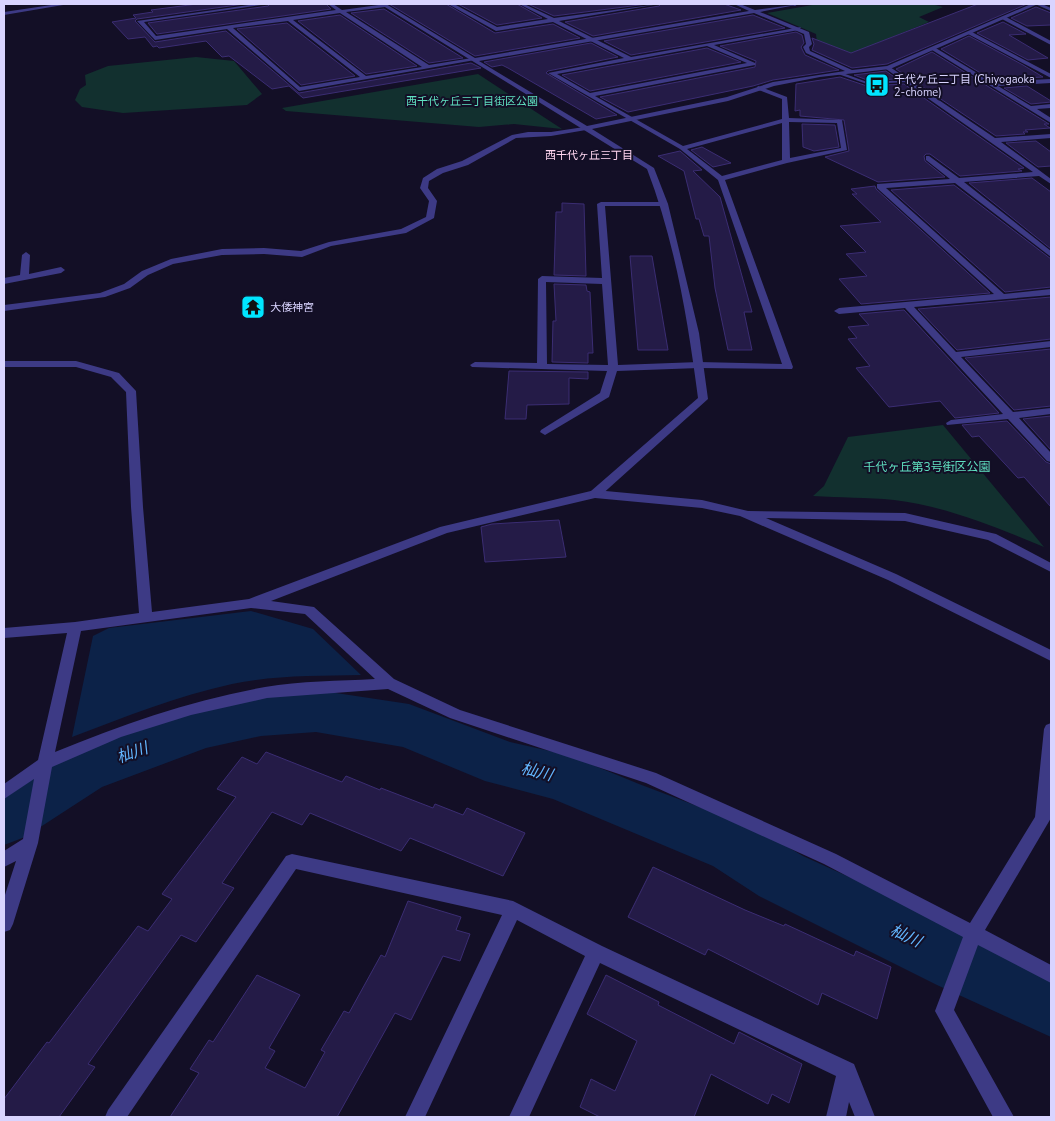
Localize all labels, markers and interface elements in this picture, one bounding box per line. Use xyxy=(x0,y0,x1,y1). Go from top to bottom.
bus stop icon: 千代ケ丘二丁目 (Chiyogaoka 2-chōme) xyxy=(864,72,890,98)
place label: 千代ケ丘二丁目 (Chiyogaoka 2-chōme) xyxy=(894,72,1035,100)
park label: 西千代ヶ丘三丁目街区公園 xyxy=(406,94,538,109)
district label: 西千代ヶ丘三丁目 xyxy=(545,148,633,163)
temple icon: 大倭神宮 xyxy=(240,294,266,320)
place label: 大倭神宮 xyxy=(270,300,314,315)
park label: 千代ヶ丘第3号街区公園 xyxy=(863,459,991,475)
water label: 杣川 xyxy=(114,736,153,769)
water label: 杣川 xyxy=(519,757,557,787)
water label: 杣川 xyxy=(886,919,927,953)

